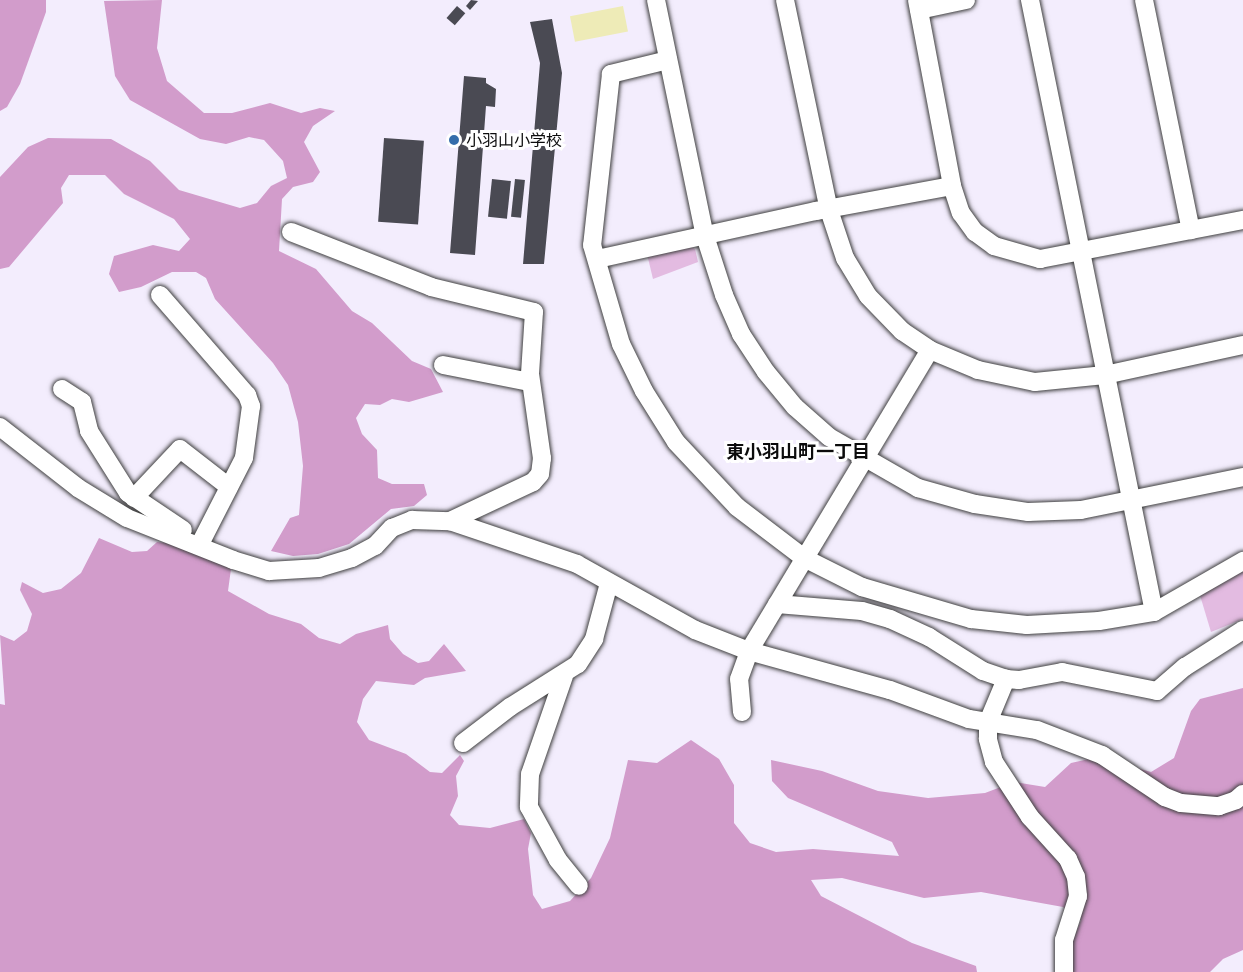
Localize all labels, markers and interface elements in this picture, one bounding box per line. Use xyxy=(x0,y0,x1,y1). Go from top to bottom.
place label: 小羽山小学校 xyxy=(466,130,562,150)
marker: 小羽山小学校 xyxy=(447,133,461,147)
district label: 東小羽山町一丁目 xyxy=(726,441,870,463)

